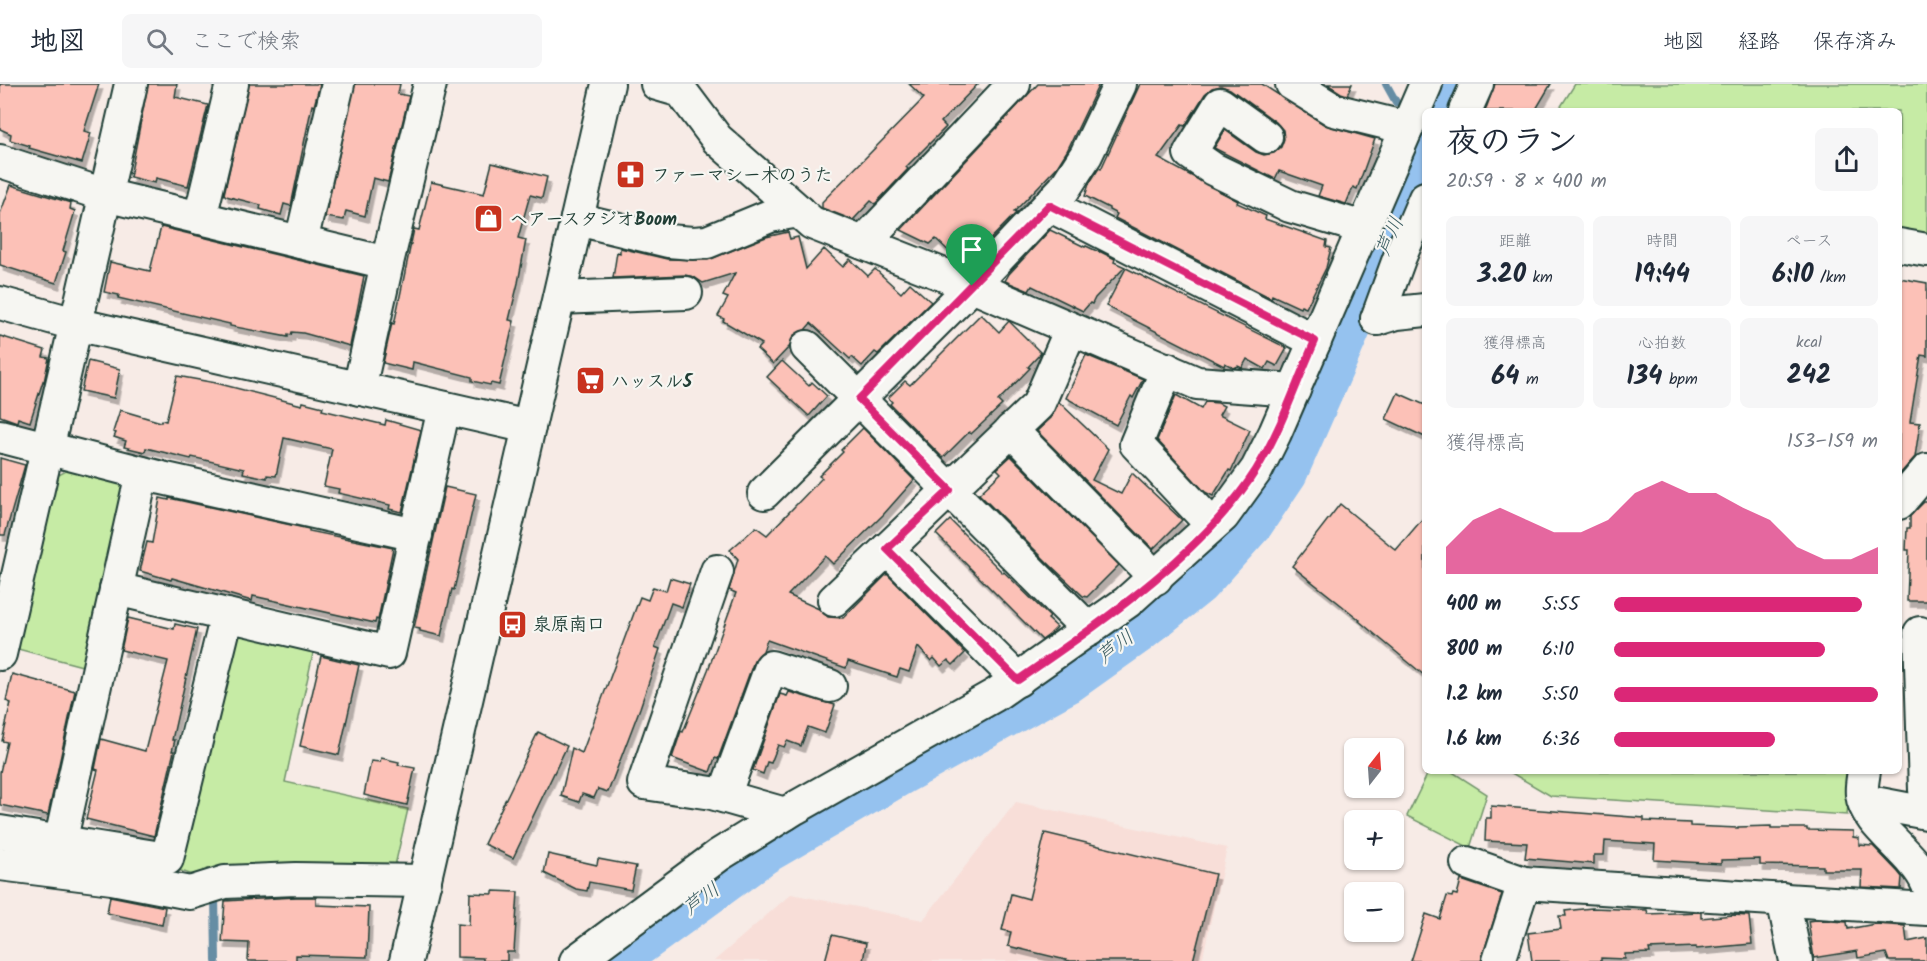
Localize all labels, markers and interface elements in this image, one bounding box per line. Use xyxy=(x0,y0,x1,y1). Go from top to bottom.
search box xyxy=(122,14,542,68)
text: 地図 xyxy=(30,20,86,65)
icon: search xyxy=(143,25,176,58)
text: ここで検索 xyxy=(191,25,301,60)
text: 地図 xyxy=(1663,26,1705,59)
text: 経路 xyxy=(1738,26,1780,59)
text: 保存済み xyxy=(1813,26,1897,59)
text: 夜のラン xyxy=(1446,117,1578,170)
button: share xyxy=(1815,128,1878,191)
pharmacy icon: ファーマシー木のうた xyxy=(615,159,647,191)
place label: ファーマシー木のうた xyxy=(652,162,833,191)
text: 20:59 · 8 × 400 m xyxy=(1446,166,1607,198)
shop icon: ヘアースタジオBoom xyxy=(473,203,505,235)
place label: ヘアースタジオBoom xyxy=(510,206,677,235)
water label: 芦川 xyxy=(1368,212,1414,262)
pin xyxy=(946,224,997,286)
text: 距離 xyxy=(1499,229,1531,254)
text: 時間 xyxy=(1646,229,1678,254)
text: ペース xyxy=(1785,229,1833,254)
icon: arrive xyxy=(955,233,988,266)
text: 3.20 xyxy=(1477,254,1526,296)
text: 19:44 xyxy=(1634,254,1690,296)
text: 6:10 xyxy=(1772,254,1814,296)
text: km xyxy=(1526,265,1553,290)
text: /km xyxy=(1814,265,1846,290)
text: kcal xyxy=(1796,330,1822,355)
text: 獲得標高 xyxy=(1483,331,1547,356)
text: 心拍数 xyxy=(1638,331,1686,356)
text: 242 xyxy=(1787,355,1831,397)
text: 64 xyxy=(1491,356,1520,398)
text: 134 xyxy=(1626,356,1663,398)
supermarket icon: ハッスル5 xyxy=(574,365,606,397)
text: m xyxy=(1520,367,1539,392)
text: bpm xyxy=(1663,367,1698,392)
place label: ハッスル5 xyxy=(611,368,694,397)
text: 153–159 m xyxy=(1787,426,1878,458)
text: 獲得標高 xyxy=(1446,428,1526,460)
text: 400 m xyxy=(1446,589,1502,621)
text: 5:55 xyxy=(1542,589,1579,621)
bus stop icon: 泉原南口 xyxy=(496,608,528,640)
place label: 泉原南口 xyxy=(533,611,605,640)
water label: 芦川 xyxy=(1091,623,1142,672)
text: 800 m xyxy=(1446,634,1502,666)
text: 6:10 xyxy=(1542,634,1574,666)
text: 1.2 km xyxy=(1446,679,1502,711)
text: 5:50 xyxy=(1542,679,1578,711)
text: 1.6 km xyxy=(1446,724,1502,756)
text: 6:36 xyxy=(1542,724,1581,756)
north arrow xyxy=(1344,738,1404,798)
map controls xyxy=(1344,738,1404,942)
button: + xyxy=(1344,810,1404,870)
water label: 芦川 xyxy=(677,875,728,924)
button: − xyxy=(1344,882,1404,942)

